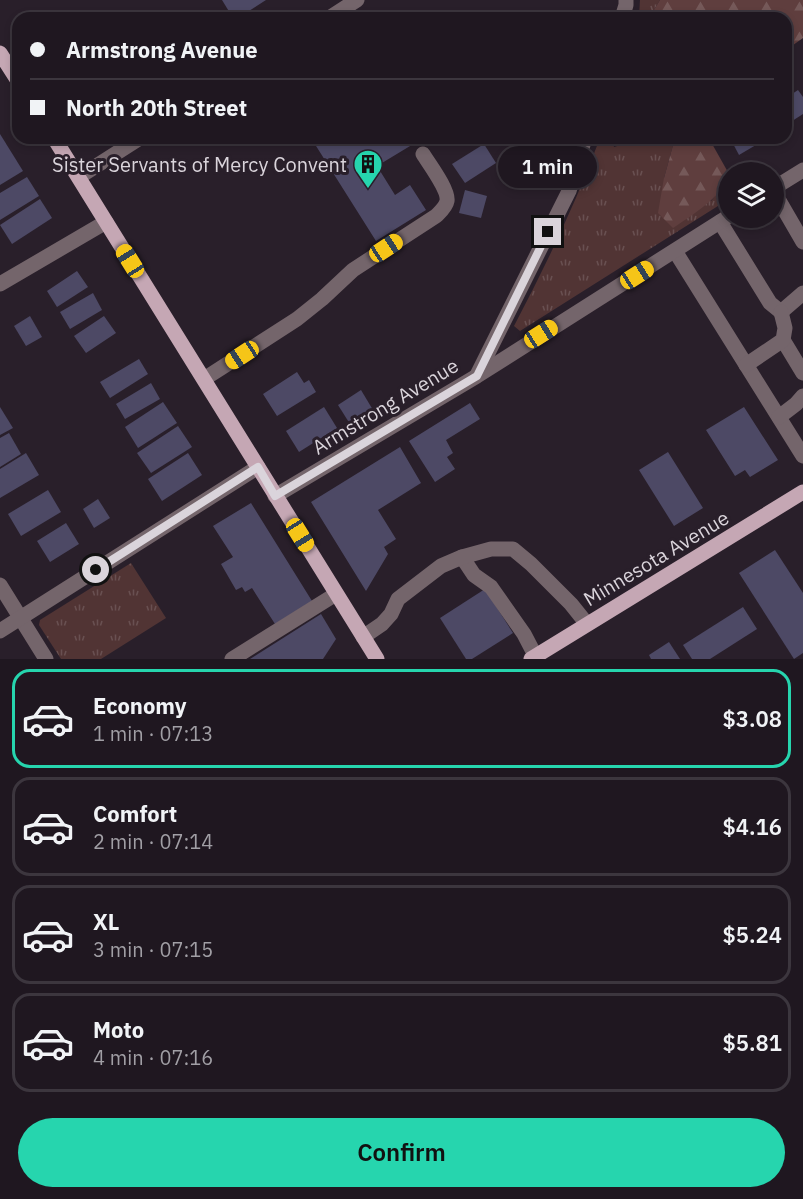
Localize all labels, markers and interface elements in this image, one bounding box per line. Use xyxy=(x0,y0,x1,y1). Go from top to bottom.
text: Armstrong Avenue xyxy=(66,35,258,64)
text: North 20th Street xyxy=(66,93,247,122)
callout: 1 min xyxy=(498,145,598,187)
building icon: Sister Servants of Mercy Convent xyxy=(352,148,384,190)
place label: Sister Servants of Mercy Convent xyxy=(52,151,347,178)
text: 1 min xyxy=(522,153,573,180)
map controls xyxy=(718,162,784,228)
button: layers xyxy=(718,162,784,228)
route end xyxy=(534,218,561,245)
car xyxy=(366,231,406,265)
car xyxy=(113,241,147,281)
car xyxy=(617,258,657,292)
car xyxy=(521,317,561,351)
car xyxy=(222,338,262,372)
street label: Armstrong Avenue xyxy=(307,352,463,460)
street label: Minnesota Avenue xyxy=(578,504,734,612)
car xyxy=(283,515,317,555)
route start xyxy=(82,556,109,583)
text: Economy xyxy=(93,691,187,720)
icon: car xyxy=(21,692,75,746)
text: $3.08 xyxy=(723,704,782,733)
text: 1 min · 07:13 xyxy=(93,720,213,747)
text: Comfort xyxy=(93,799,177,828)
icon: car xyxy=(21,800,75,854)
text: $4.16 xyxy=(723,812,782,841)
text: 2 min · 07:14 xyxy=(93,828,213,855)
text: XL xyxy=(93,907,119,936)
icon: car xyxy=(21,908,75,962)
text: $5.24 xyxy=(723,920,782,949)
text: 3 min · 07:15 xyxy=(93,936,213,963)
text: Moto xyxy=(93,1015,144,1044)
icon: car xyxy=(21,1016,75,1070)
text: $5.81 xyxy=(723,1028,782,1057)
text: 4 min · 07:16 xyxy=(93,1044,213,1071)
button: Confirm xyxy=(18,1118,785,1187)

